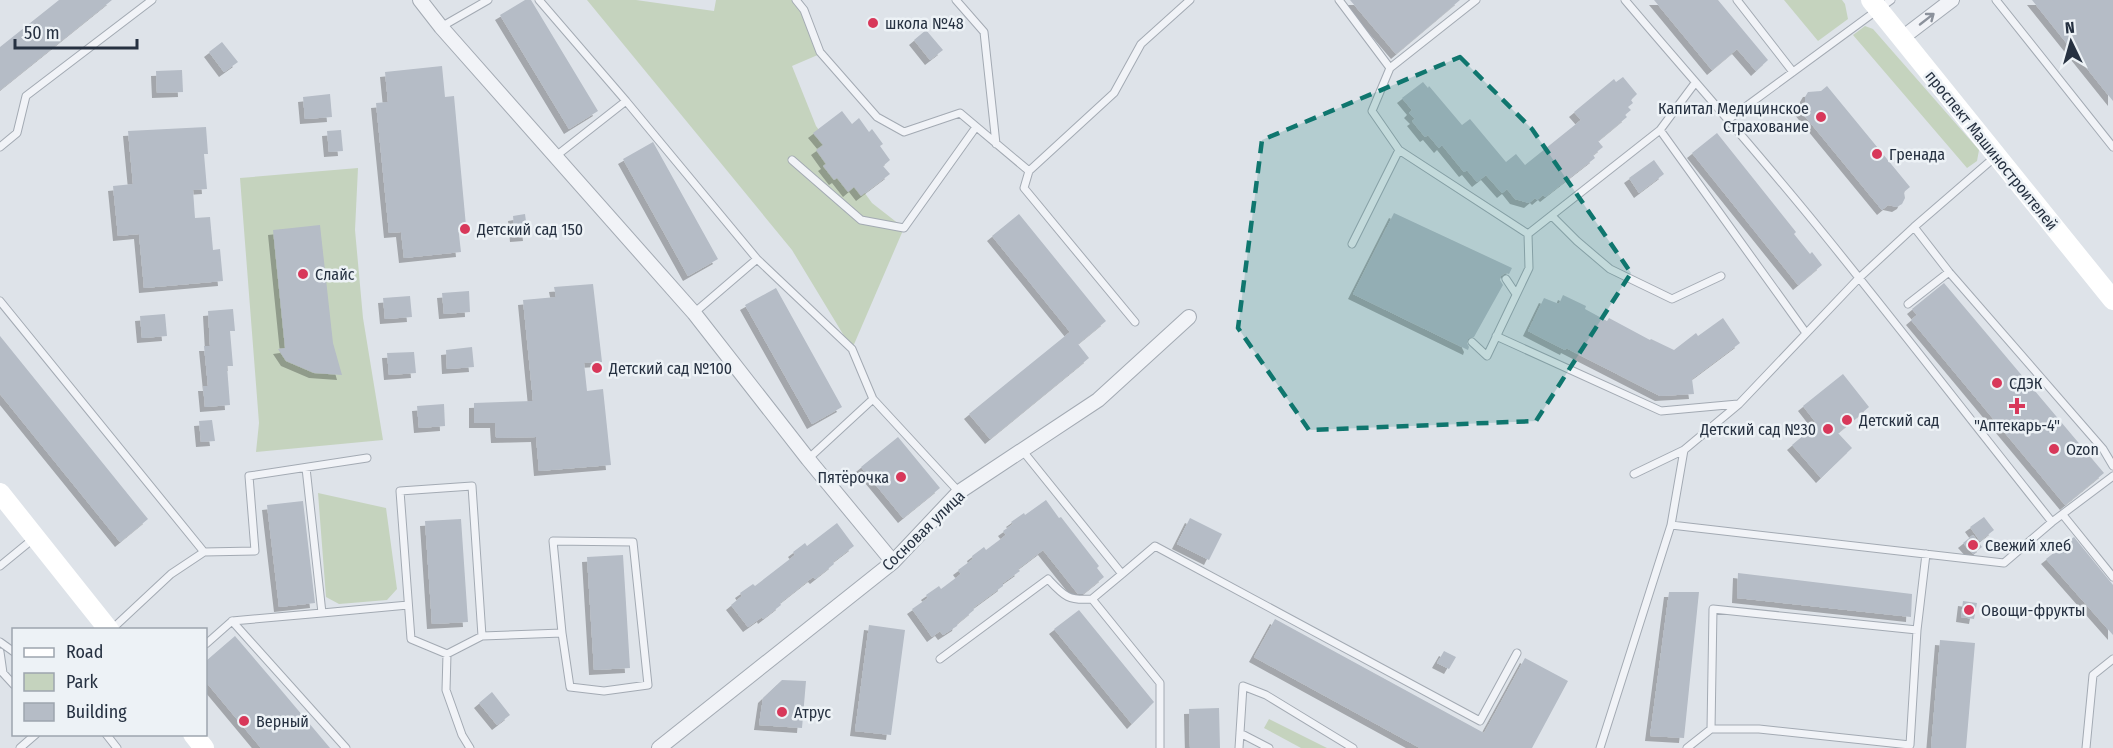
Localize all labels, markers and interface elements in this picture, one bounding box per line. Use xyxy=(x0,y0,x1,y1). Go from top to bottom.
scale bar xyxy=(15,12,136,50)
north arrow xyxy=(2041,12,2101,72)
one-way arrow xyxy=(1919,13,1935,26)
place label: школа №48 xyxy=(885,14,964,33)
marker: школа №48 xyxy=(866,16,880,30)
text: N xyxy=(2064,18,2075,37)
text: 50 m xyxy=(24,22,60,44)
street label: проспект Машиностроителей xyxy=(1921,67,2062,234)
place label: Капитал Медицинское Страхование xyxy=(1658,99,1809,136)
marker: Капитал Медицинское Страхование xyxy=(1814,110,1828,124)
place label: Гренада xyxy=(1889,145,1945,164)
marker: Гренада xyxy=(1870,147,1884,161)
place label: Детский сад 150 xyxy=(476,220,583,239)
marker: Детский сад 150 xyxy=(458,222,472,236)
place label: Слайс xyxy=(315,265,355,284)
marker: Слайс xyxy=(296,267,310,281)
place label: Детский сад №100 xyxy=(608,359,732,378)
marker: Детский сад №100 xyxy=(590,361,604,375)
place label: СДЭК xyxy=(2009,374,2043,393)
marker: СДЭК xyxy=(1990,376,2004,390)
marker: "Аптекарь-4" xyxy=(2010,399,2024,413)
place label: Детский сад xyxy=(1858,411,1939,430)
marker: Детский сад xyxy=(1840,413,1854,427)
place label: "Аптекарь-4" xyxy=(1974,416,2060,435)
place label: Детский сад №30 xyxy=(1699,420,1816,439)
marker: Детский сад №30 xyxy=(1821,422,1835,436)
place label: Ozon xyxy=(2066,440,2099,459)
marker: Ozon xyxy=(2047,442,2061,456)
place label: Пятёрочка xyxy=(817,468,889,487)
marker: Пятёрочка xyxy=(894,470,908,484)
street label: Сосновая улица xyxy=(878,486,969,575)
place label: Свежий хлеб xyxy=(1985,536,2071,555)
marker: Свежий хлеб xyxy=(1966,538,1980,552)
place label: Овощи-фрукты xyxy=(1981,601,2085,620)
marker: Овощи-фрукты xyxy=(1962,603,1976,617)
legend xyxy=(12,628,207,736)
text: Road xyxy=(66,641,103,663)
text: Park xyxy=(66,671,99,693)
text: Building xyxy=(66,701,127,723)
place label: Атрус xyxy=(794,703,831,722)
marker: Атрус xyxy=(775,705,789,719)
place label: Верный xyxy=(256,712,309,731)
marker: Верный xyxy=(237,714,251,728)

